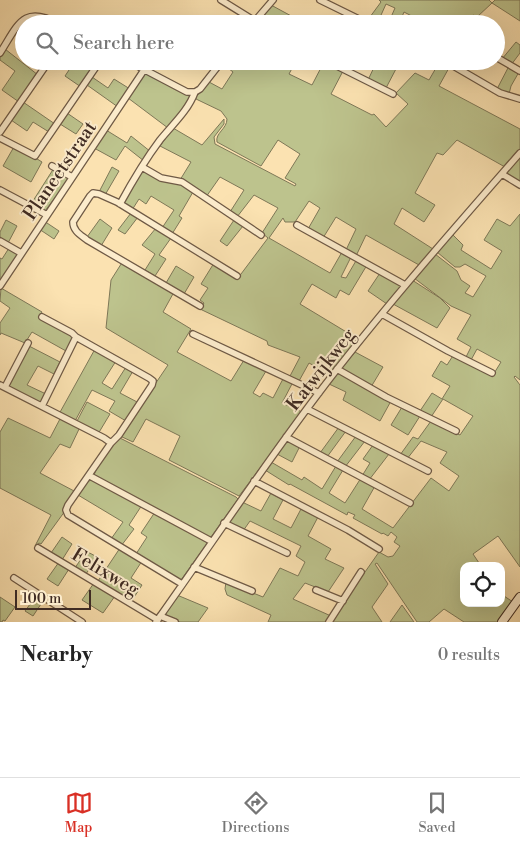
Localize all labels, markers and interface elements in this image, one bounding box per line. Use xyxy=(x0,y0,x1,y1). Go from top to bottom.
search box xyxy=(15,15,505,70)
icon: search xyxy=(33,29,61,57)
text: Search here xyxy=(73,31,174,55)
street label: Planeetstraat xyxy=(18,116,102,225)
street label: Katwijkweg xyxy=(281,323,361,416)
street label: Felixweg xyxy=(67,542,144,601)
map controls xyxy=(460,562,505,607)
button: locate xyxy=(460,562,505,607)
scale bar xyxy=(15,587,91,610)
text: 100 m xyxy=(22,590,61,608)
text: Nearby xyxy=(20,642,93,668)
text: 0 results xyxy=(438,645,500,665)
tab: Map xyxy=(65,789,93,837)
tab: Directions xyxy=(222,789,289,837)
tab: Saved xyxy=(419,789,455,837)

